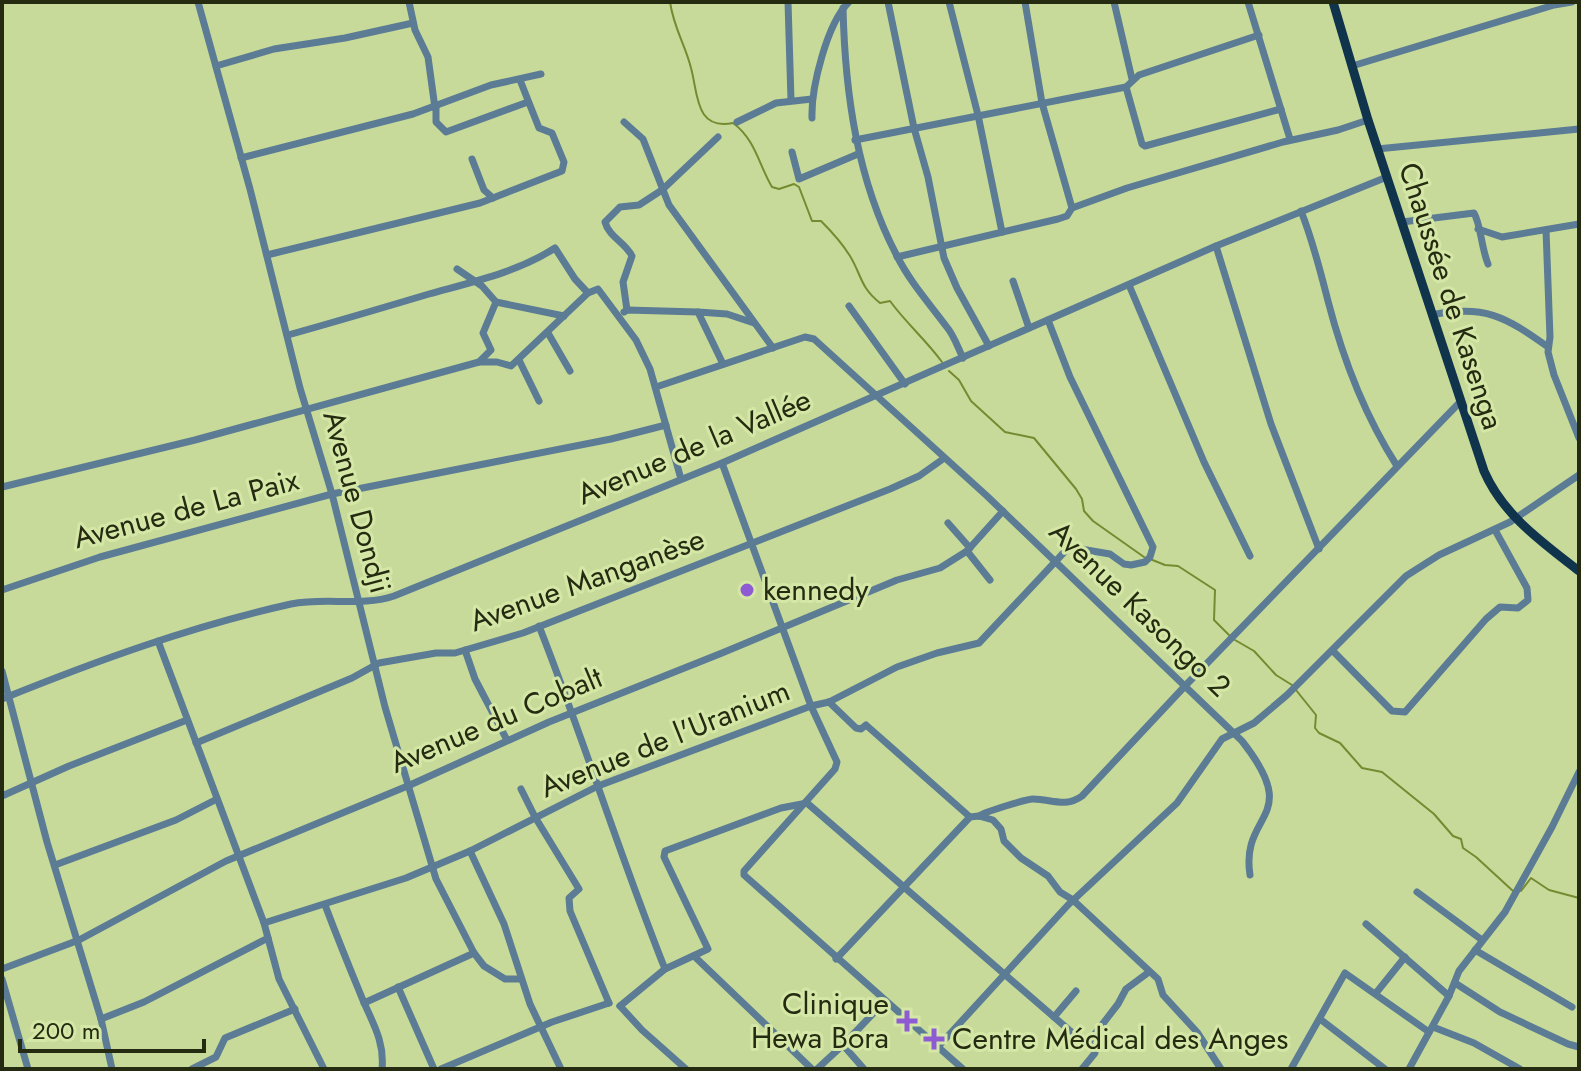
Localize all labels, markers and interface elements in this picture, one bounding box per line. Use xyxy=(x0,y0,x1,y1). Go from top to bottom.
street label: Chaussée de Kasenga xyxy=(1388,157,1515,435)
street label: Avenue de la Vallée xyxy=(570,378,817,515)
street label: Avenue Dondji xyxy=(312,406,403,598)
street label: Avenue de La Paix xyxy=(69,458,304,559)
street label: Avenue Kasongo 2 xyxy=(1040,511,1241,707)
street label: Avenue Manganèse xyxy=(463,517,710,642)
place label: kennedy xyxy=(763,568,869,611)
marker: kennedy xyxy=(738,581,756,599)
street label: Avenue du Cobalt xyxy=(383,655,609,784)
street label: Avenue de l'Uranium xyxy=(534,669,796,808)
place label: Clinique Hewa Bora xyxy=(751,982,889,1059)
scale bar xyxy=(20,1003,204,1053)
marker: Clinique Hewa Bora xyxy=(896,1010,918,1032)
text: 200 m xyxy=(32,1013,100,1048)
place label: Centre Médical des Anges xyxy=(952,1017,1288,1060)
marker: Centre Médical des Anges xyxy=(923,1028,945,1050)

